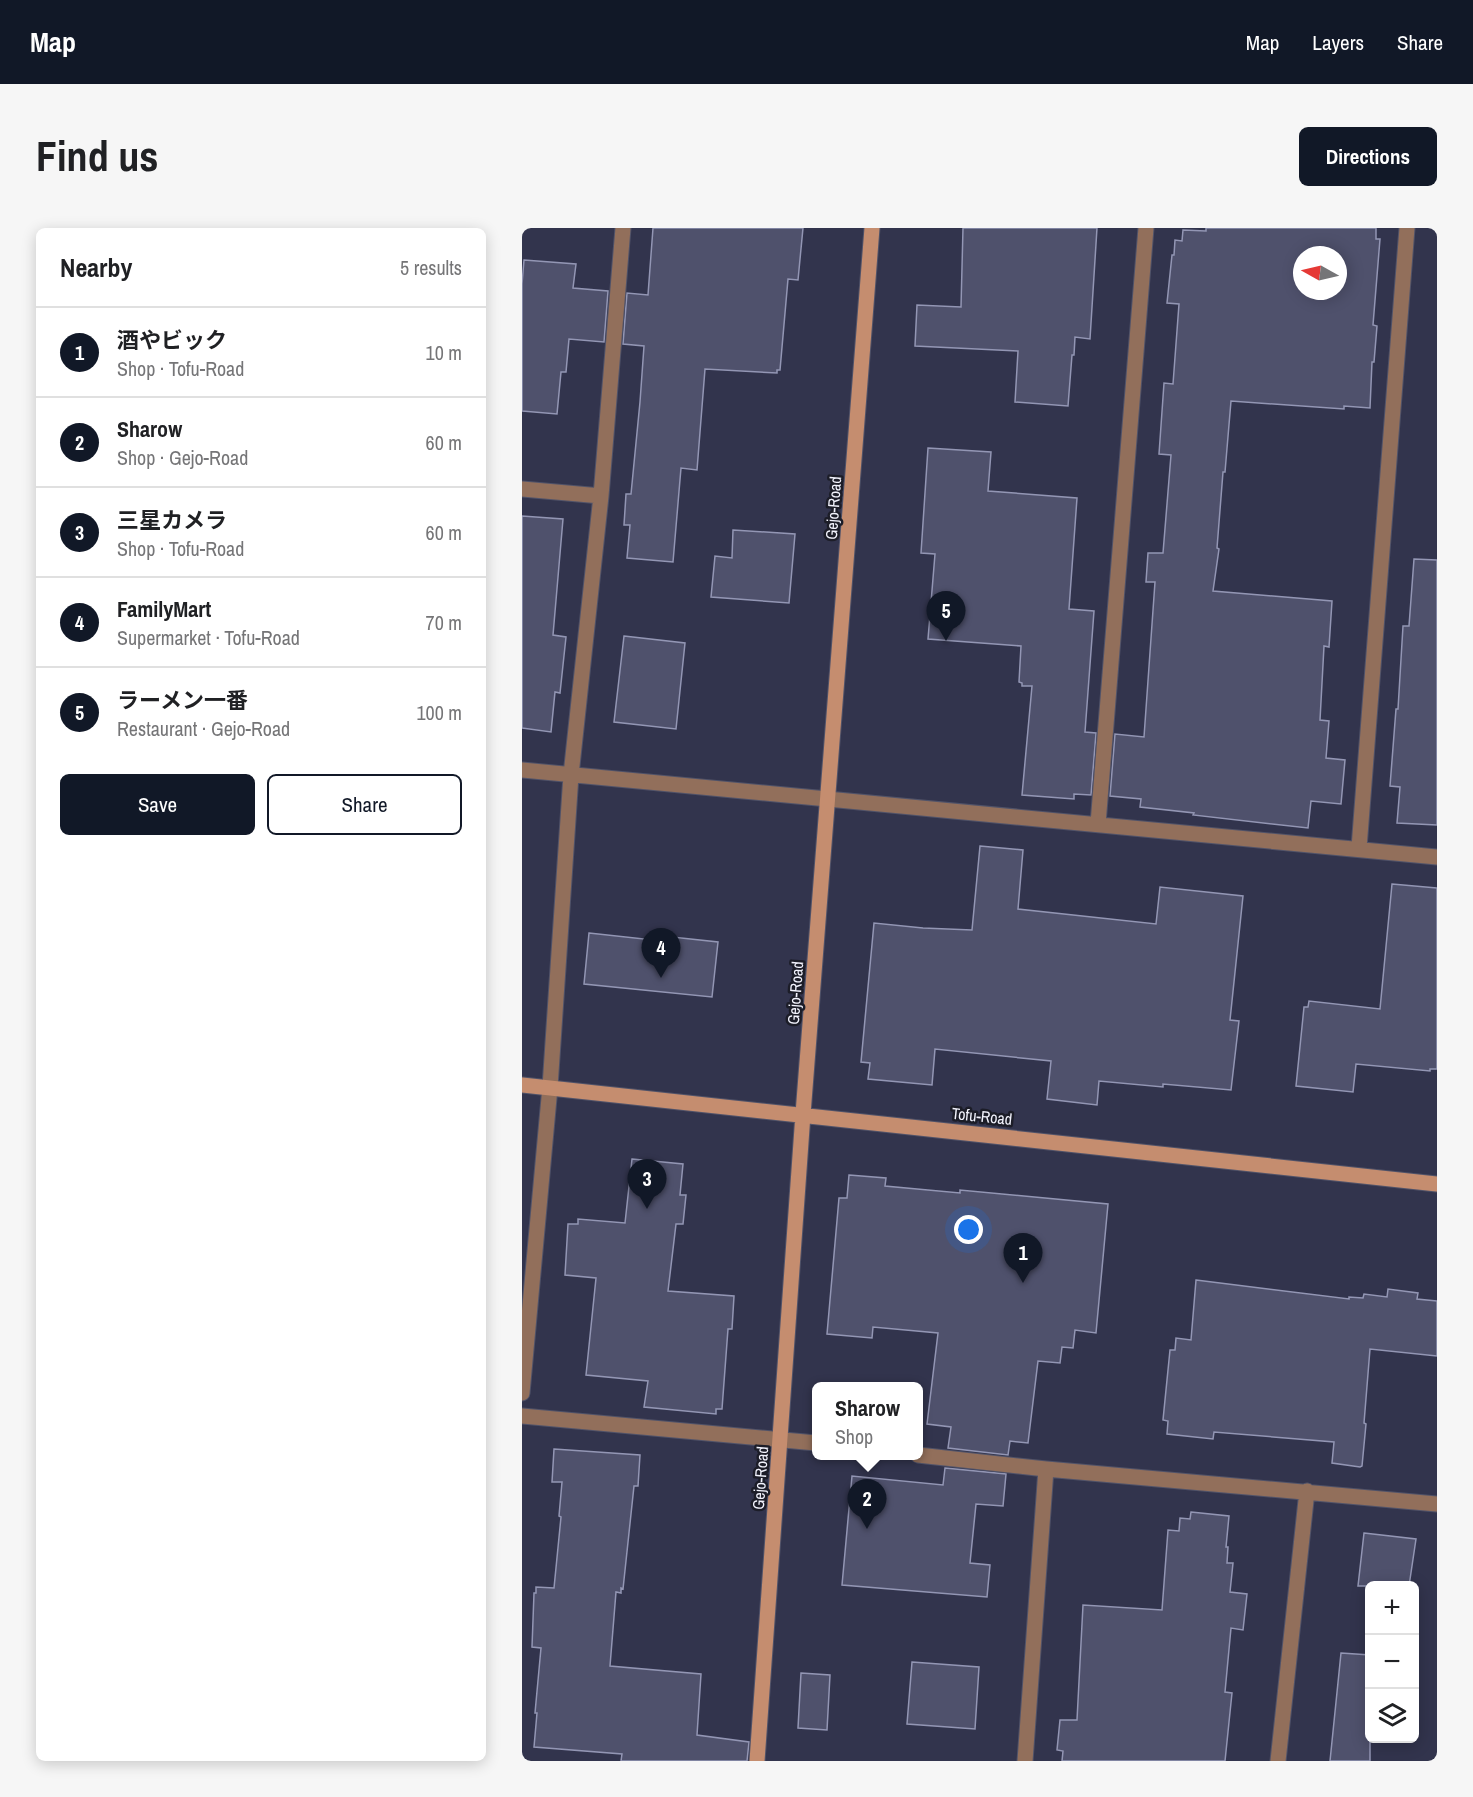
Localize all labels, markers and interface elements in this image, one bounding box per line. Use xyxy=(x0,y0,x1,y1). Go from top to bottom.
text: Map xyxy=(30,23,76,61)
text: Map xyxy=(1246,28,1279,57)
text: Layers xyxy=(1312,28,1364,57)
text: Share xyxy=(1397,28,1443,57)
button: Directions xyxy=(1299,127,1437,186)
text: Find us xyxy=(36,128,158,184)
north arrow xyxy=(1293,246,1347,300)
text: Nearby xyxy=(60,250,132,285)
text: 5 results xyxy=(400,254,462,281)
text: 酒やビック xyxy=(117,325,227,355)
text: 1 xyxy=(75,339,84,366)
text: 10 m xyxy=(426,339,462,366)
text: Shop · Tofu-Road xyxy=(117,355,244,382)
text: Sharow xyxy=(117,414,182,444)
text: 2 xyxy=(75,429,84,456)
text: 60 m xyxy=(426,429,462,456)
text: Shop · Gejo-Road xyxy=(117,444,248,471)
street label: Gejo-Road xyxy=(820,476,846,540)
text: 三星カメラ xyxy=(117,505,227,535)
text: 3 xyxy=(75,519,84,546)
text: 60 m xyxy=(426,519,462,546)
text: Shop · Tofu-Road xyxy=(117,535,244,562)
pin: 5 xyxy=(926,592,966,641)
text: FamilyMart xyxy=(117,594,211,624)
text: 4 xyxy=(75,609,84,636)
text: 70 m xyxy=(426,609,462,636)
text: Supermarket · Tofu-Road xyxy=(117,624,300,651)
text: ラーメン一番 xyxy=(117,685,248,715)
text: 5 xyxy=(75,699,84,726)
text: 100 m xyxy=(416,699,462,726)
text: Restaurant · Gejo-Road xyxy=(117,715,290,742)
button: Save xyxy=(60,774,255,835)
button: Share xyxy=(267,774,462,835)
pin: 4 xyxy=(642,928,680,978)
street label: Gejo-Road xyxy=(782,961,808,1025)
street label: Tofu-Road xyxy=(951,1102,1013,1130)
pin: 3 xyxy=(628,1160,666,1209)
your location xyxy=(954,1215,983,1244)
pin: 1 xyxy=(1004,1234,1042,1283)
popup xyxy=(812,1382,923,1460)
text: Sharow xyxy=(835,1393,900,1423)
text: Shop xyxy=(835,1423,873,1450)
street label: Gejo-Road xyxy=(747,1446,773,1510)
pin: 2 xyxy=(848,1480,886,1529)
map controls xyxy=(1365,1581,1419,1743)
button: + xyxy=(1365,1581,1419,1635)
button: − xyxy=(1365,1635,1419,1689)
button: layers xyxy=(1365,1689,1419,1743)

